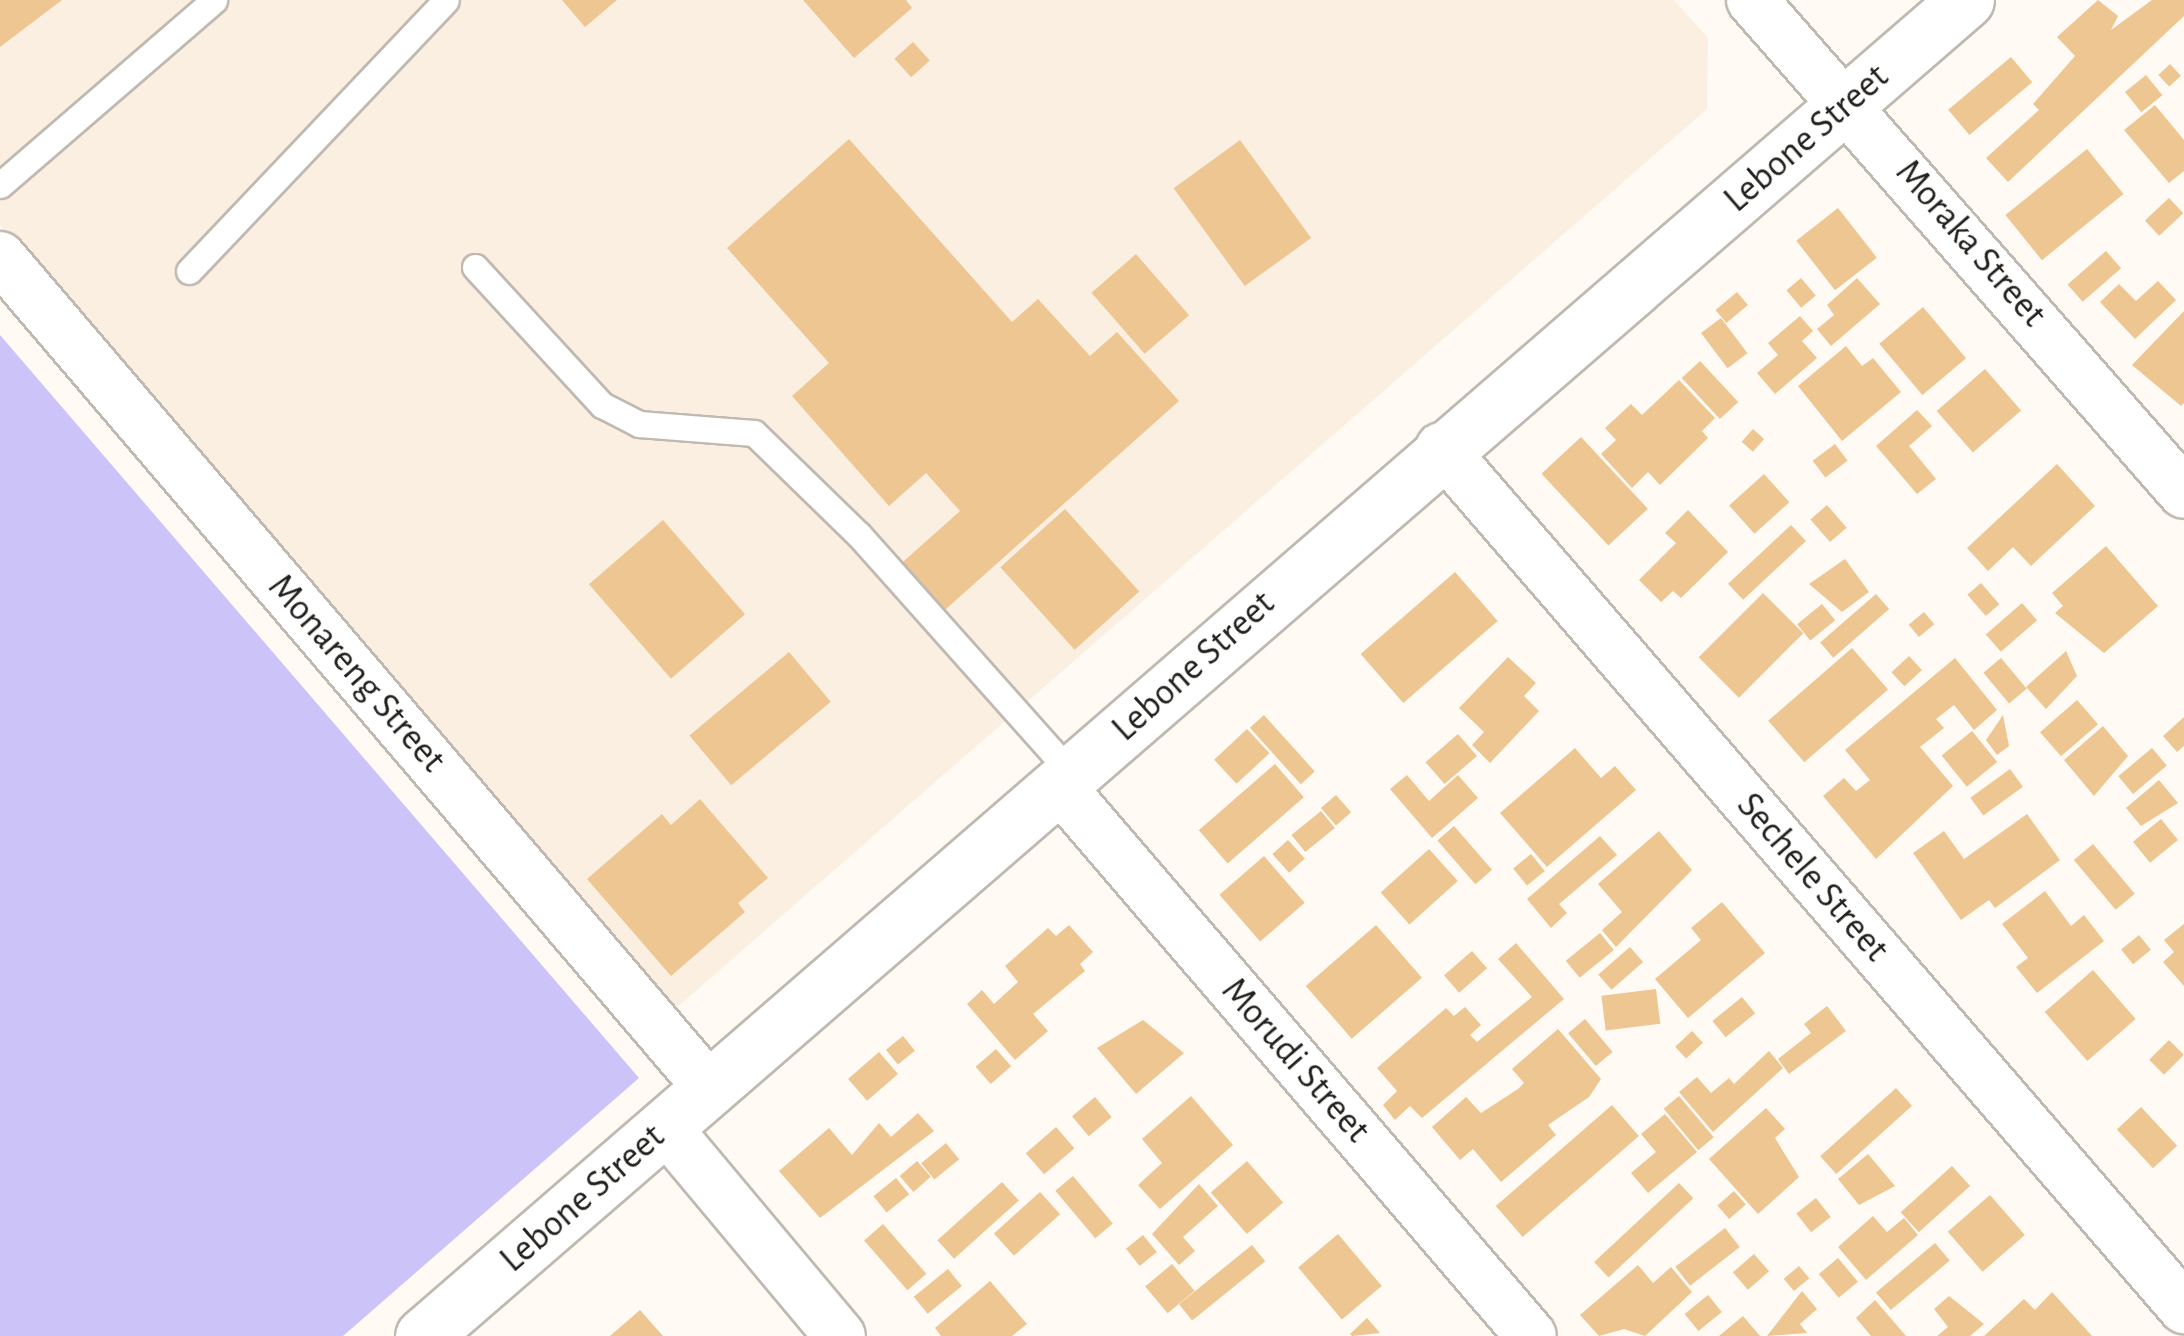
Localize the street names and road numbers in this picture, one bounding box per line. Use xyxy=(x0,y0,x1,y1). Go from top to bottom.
street label: Lebone Street xyxy=(1715,55,1899,223)
street label: Moraka Street xyxy=(1885,151,2055,337)
street label: Monareng Street xyxy=(257,566,455,782)
street label: Lebone Street xyxy=(1103,582,1285,752)
street label: Sechele Street xyxy=(1726,784,1898,972)
street label: Morudi Street xyxy=(1211,969,1379,1153)
street label: Lebone Street xyxy=(491,1115,675,1283)

